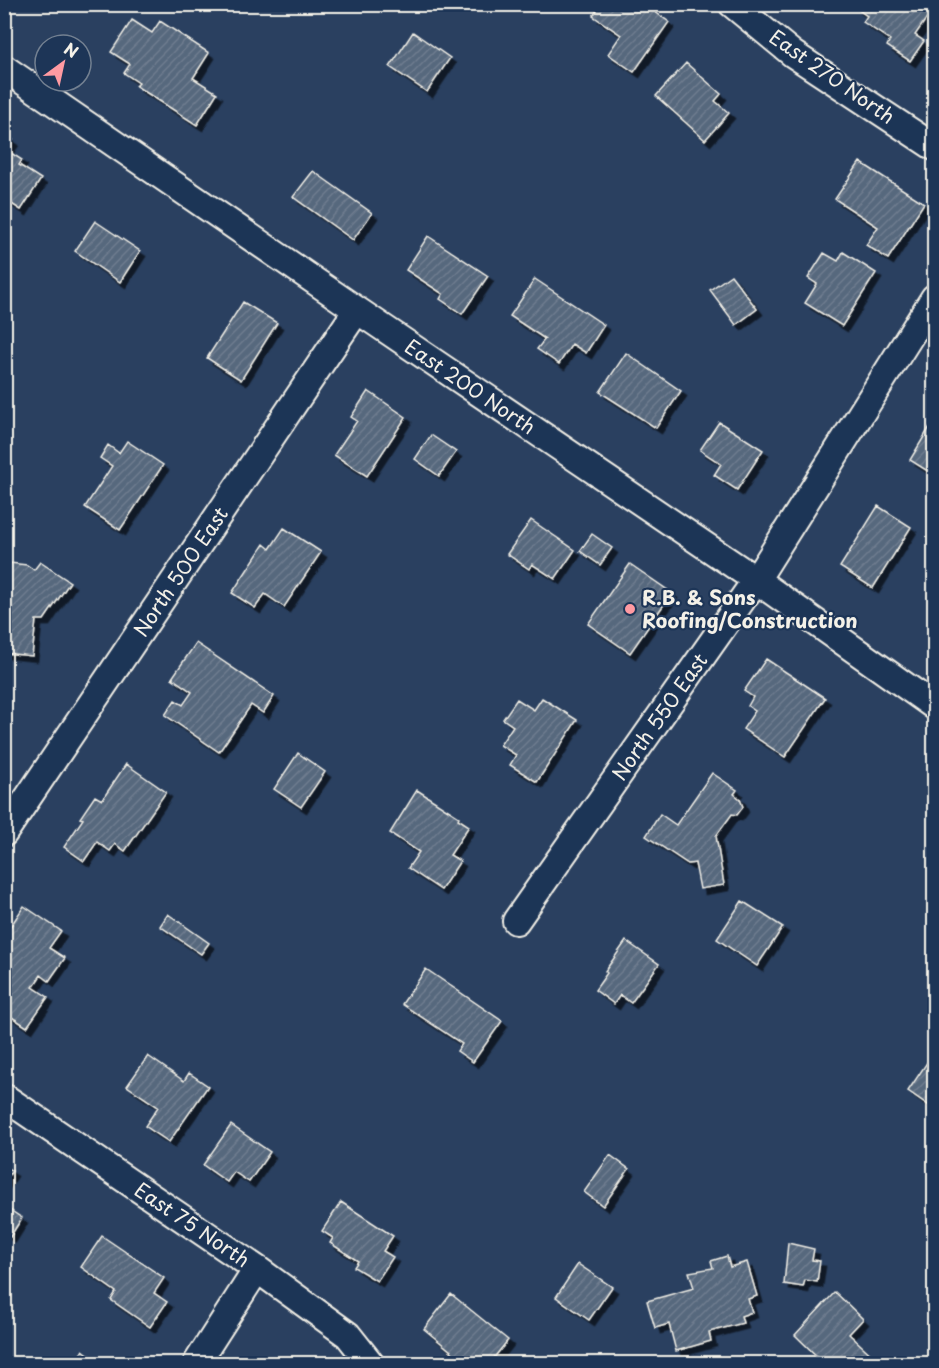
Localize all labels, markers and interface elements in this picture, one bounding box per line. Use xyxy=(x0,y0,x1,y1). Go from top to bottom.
street label: East 270 North xyxy=(764,22,902,131)
north arrow xyxy=(33,33,93,93)
text: N xyxy=(60,36,84,63)
street label: East 200 North xyxy=(399,331,542,441)
street label: North 500 East xyxy=(126,501,235,642)
place label: R.B. & Sons Roofing/Construction xyxy=(642,582,858,635)
marker: R.B. & Sons Roofing/Construction xyxy=(623,602,637,616)
street label: North 550 East xyxy=(604,647,714,786)
street label: East 75 North xyxy=(129,1174,256,1274)

